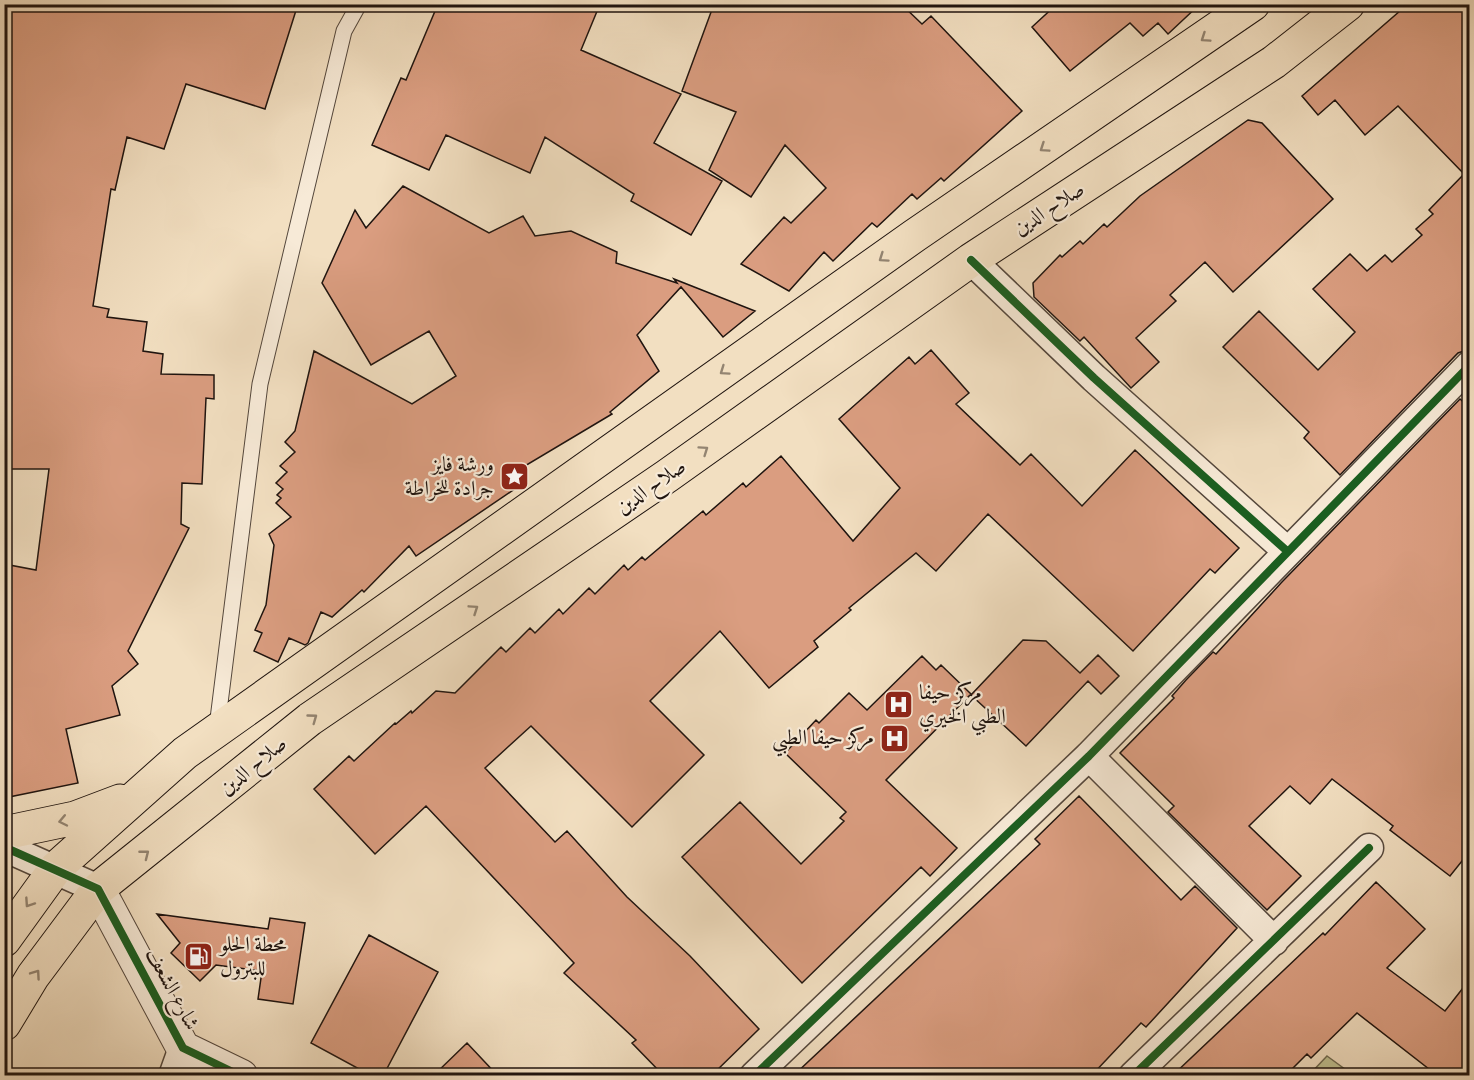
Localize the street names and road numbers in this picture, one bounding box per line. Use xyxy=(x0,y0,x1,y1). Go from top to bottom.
street label: صلاح الدين xyxy=(1008,176,1092,246)
street label: صلاح الدين xyxy=(611,453,694,525)
street label: صلاح الدين xyxy=(214,731,295,805)
street label: شارع الشعف xyxy=(136,943,205,1037)

